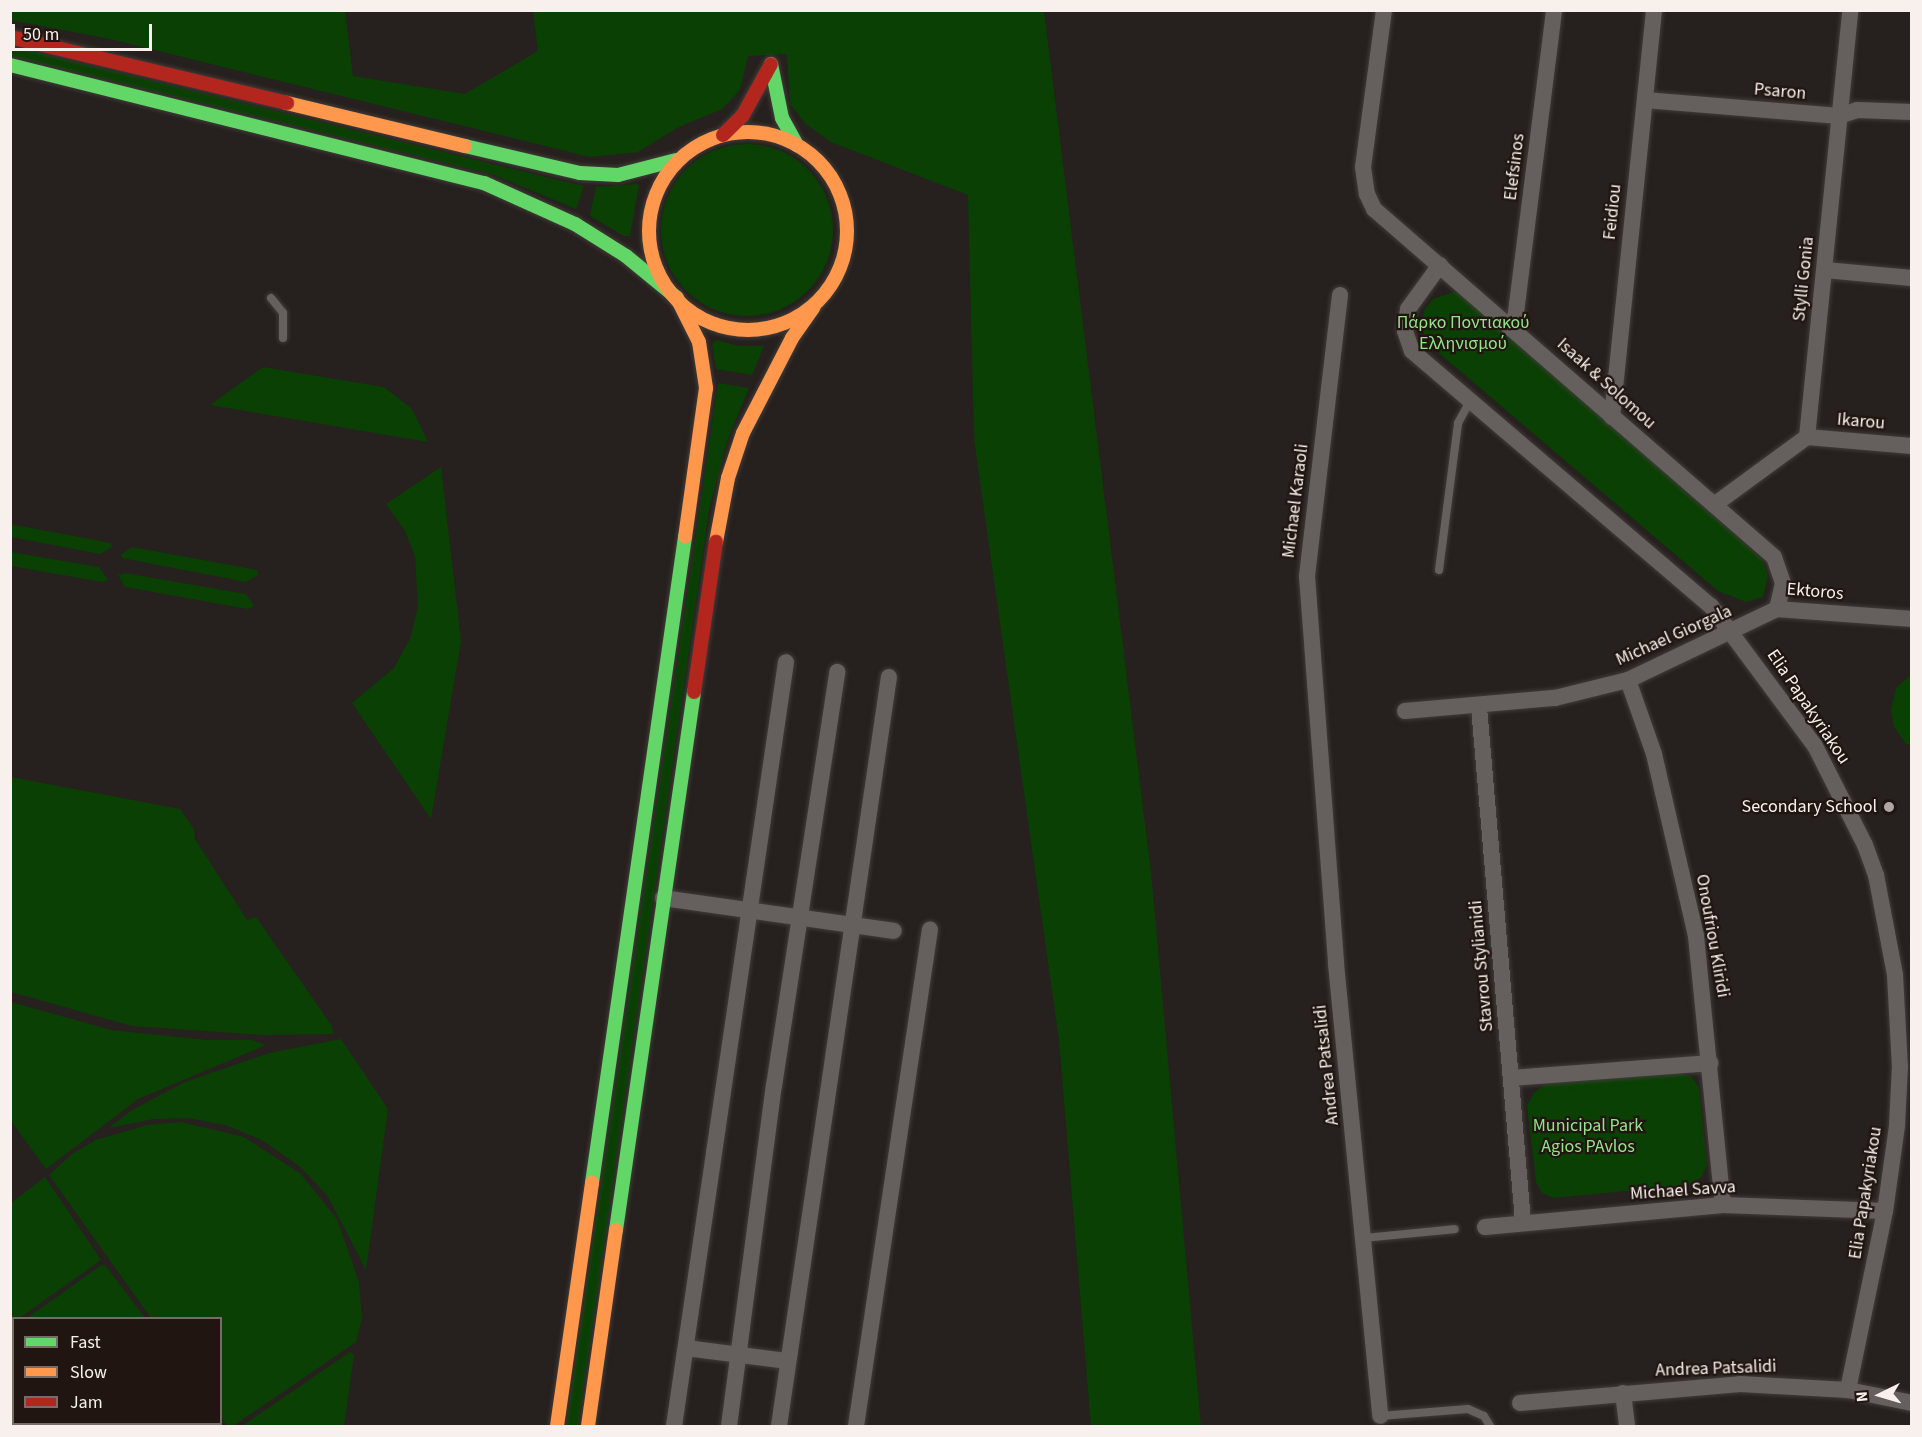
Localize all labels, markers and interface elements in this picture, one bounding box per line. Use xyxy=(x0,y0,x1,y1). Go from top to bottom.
scale bar xyxy=(15,12,154,50)
text: 50 m xyxy=(23,22,59,47)
street label: Psaron xyxy=(1753,79,1807,105)
street label: Elefsinos xyxy=(1500,132,1530,202)
street label: Feidiou xyxy=(1599,183,1627,241)
street label: Stylli Gonia xyxy=(1789,236,1819,322)
park label: Πάρκο Ποντιακού Ελληνισμού xyxy=(1397,313,1529,356)
street label: Isaak & Solomou xyxy=(1552,334,1660,434)
street label: Ikarou xyxy=(1836,409,1886,435)
street label: Michael Karaoli xyxy=(1278,443,1314,559)
street label: Ektoros xyxy=(1786,579,1844,605)
street label: Michael Giorgala xyxy=(1613,601,1735,671)
street label: Elia Papakyriakou xyxy=(1762,646,1854,768)
place label: Secondary School xyxy=(1742,796,1877,818)
marker: Secondary School xyxy=(1882,800,1896,814)
street label: Onoufriou Kliridi xyxy=(1691,873,1733,999)
street label: Stavrou Stylianidi xyxy=(1465,899,1499,1033)
street label: Andrea Patsalidi xyxy=(1310,1004,1344,1126)
park label: Municipal Park Agios PAvlos xyxy=(1533,1116,1643,1158)
street label: Elia Papakyriakou xyxy=(1845,1125,1887,1261)
street label: Michael Savva xyxy=(1629,1177,1737,1205)
legend xyxy=(12,1317,222,1425)
text: Fast xyxy=(70,1330,101,1355)
street label: Andrea Patsalidi xyxy=(1655,1356,1777,1382)
text: Slow xyxy=(70,1360,107,1385)
north arrow xyxy=(1850,1365,1910,1425)
text: Jam xyxy=(70,1390,103,1415)
text: N xyxy=(1851,1390,1873,1403)

